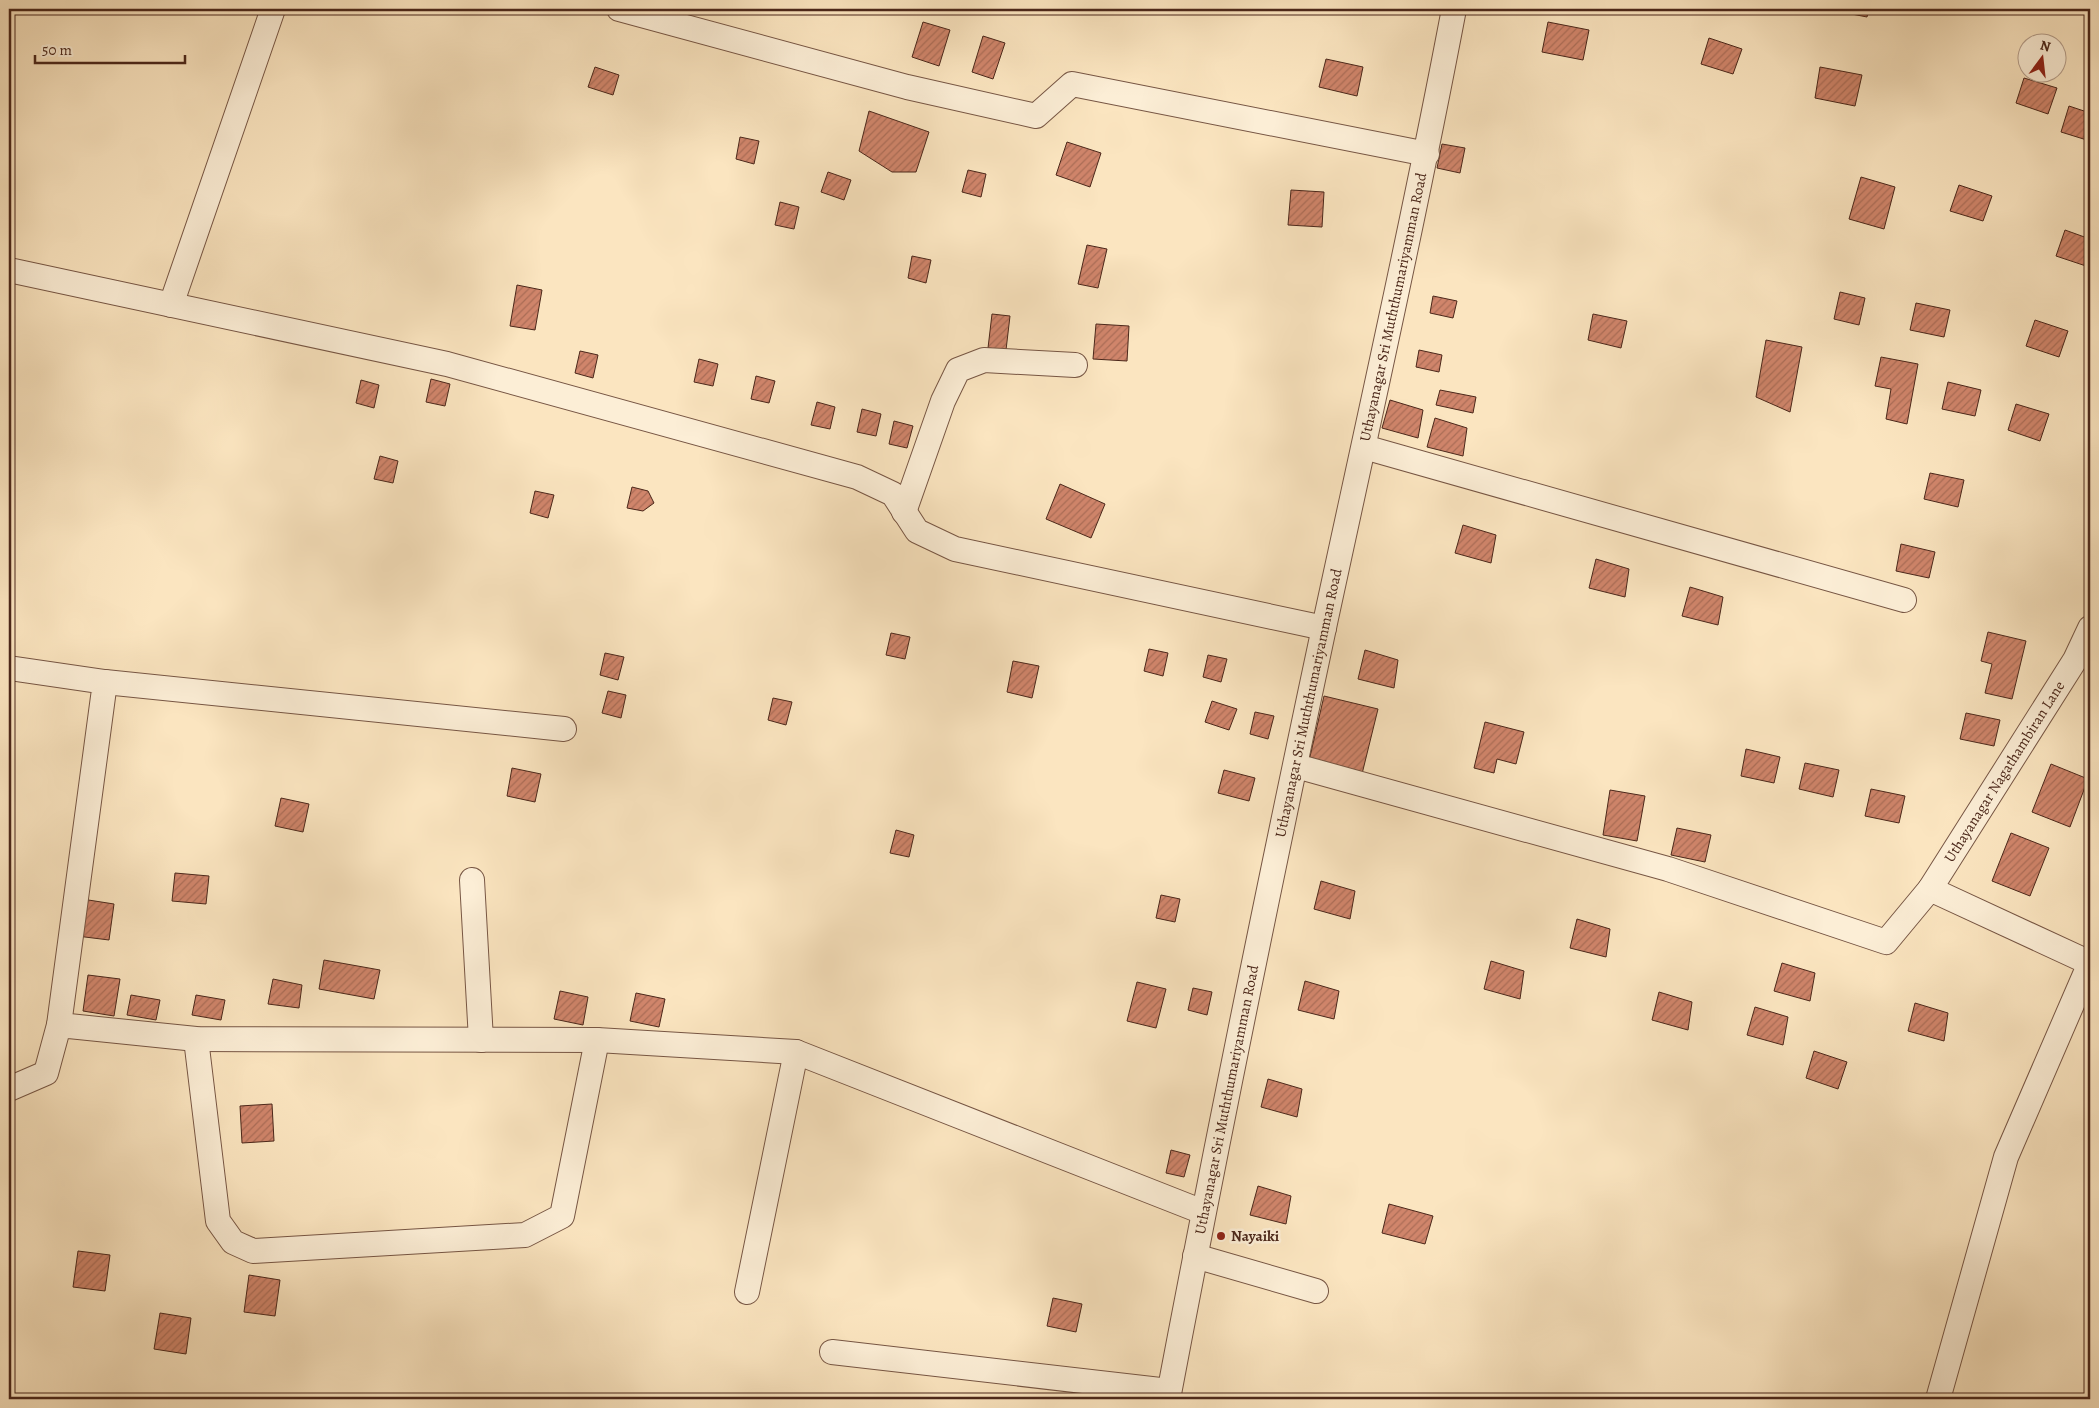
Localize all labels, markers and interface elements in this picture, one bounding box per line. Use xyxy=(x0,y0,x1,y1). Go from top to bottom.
scale bar xyxy=(35,32,185,64)
north arrow xyxy=(2016,32,2066,82)
text: N xyxy=(2038,35,2053,56)
text: 50 m xyxy=(42,40,72,60)
street label: Uthayanagar Sri Muththumariyamman Road xyxy=(1355,170,1432,443)
street label: Uthayanagar Sri Muththumariyamman Road xyxy=(1270,566,1347,839)
street label: Uthayanagar Nagathambiran Lane xyxy=(1939,677,2069,866)
street label: Uthayanagar Sri Muththumariyamman Road xyxy=(1190,962,1263,1236)
place label: Nayaiki xyxy=(1231,1226,1280,1246)
marker: Nayaiki xyxy=(1215,1230,1227,1242)

